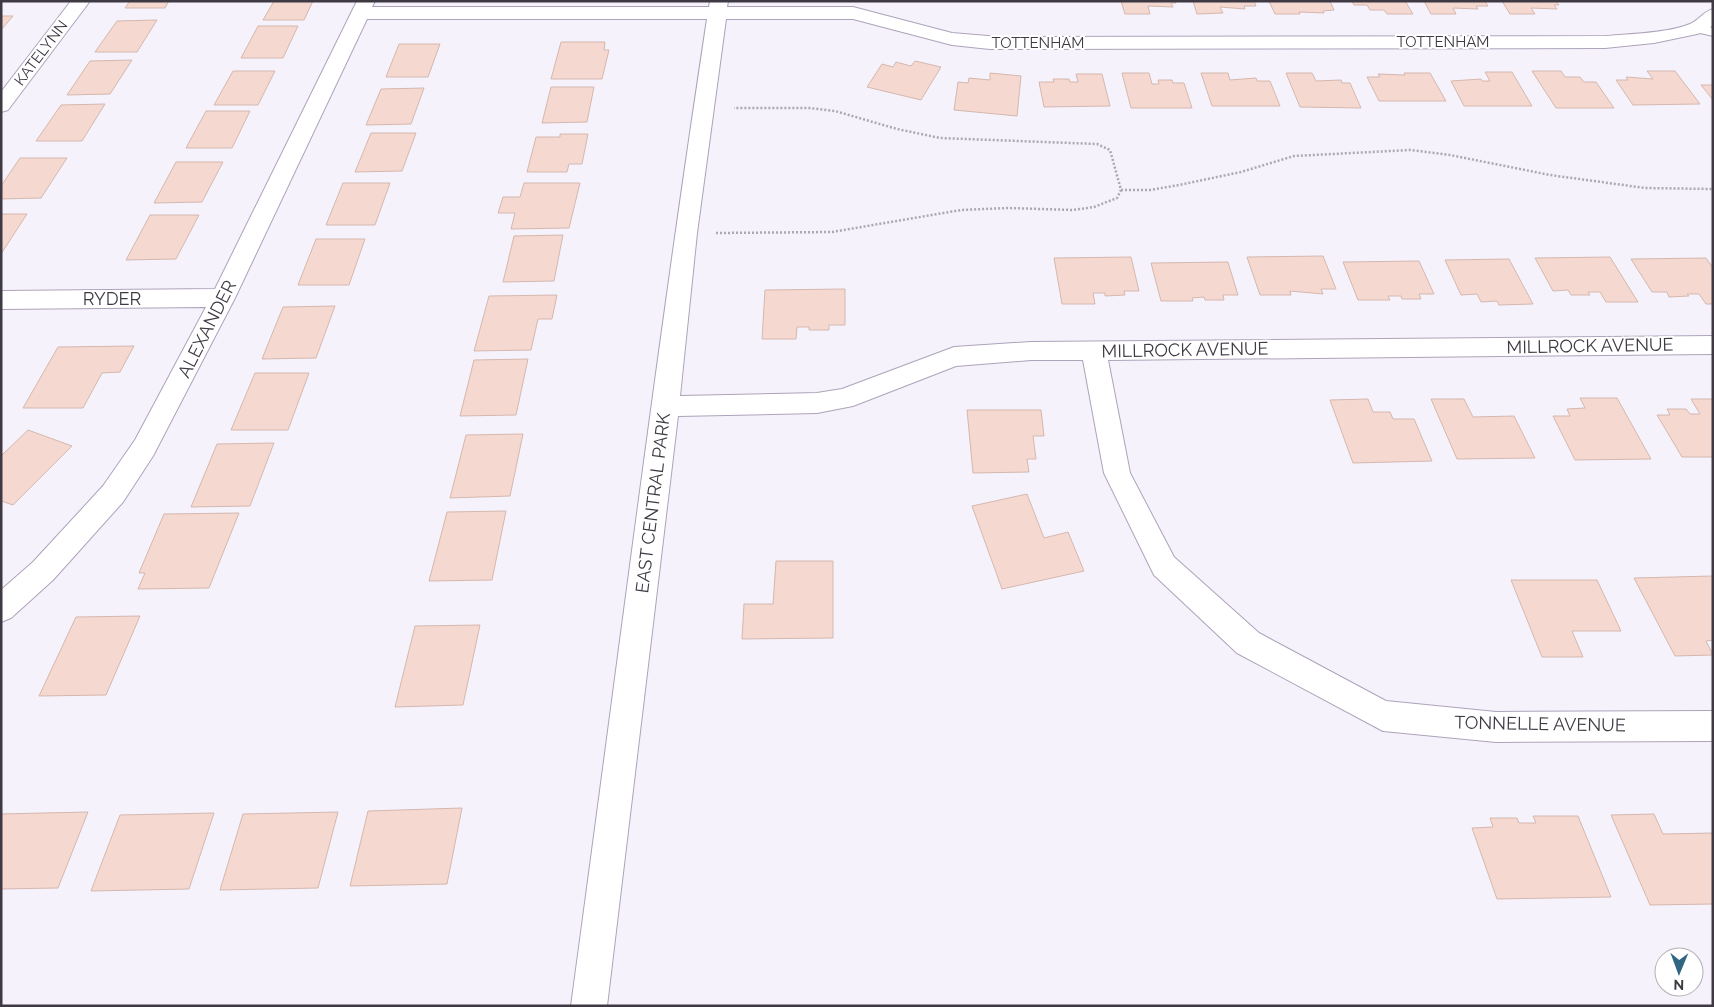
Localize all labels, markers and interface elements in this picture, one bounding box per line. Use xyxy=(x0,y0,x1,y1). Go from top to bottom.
street label: KATELYNN xyxy=(11,17,71,89)
street label: TOTTENHAM xyxy=(1396,33,1490,51)
street label: TOTTENHAM xyxy=(991,34,1085,52)
street label: ALEXANDER xyxy=(173,276,240,381)
street label: RYDER xyxy=(83,288,142,309)
street label: MILLROCK AVENUE xyxy=(1506,334,1674,357)
street label: MILLROCK AVENUE xyxy=(1101,338,1269,361)
street label: EAST CENTRAL PARK xyxy=(631,411,674,594)
street label: TONNELLE AVENUE xyxy=(1454,712,1626,735)
north arrow xyxy=(1654,947,1704,997)
text: N xyxy=(1673,977,1684,993)

